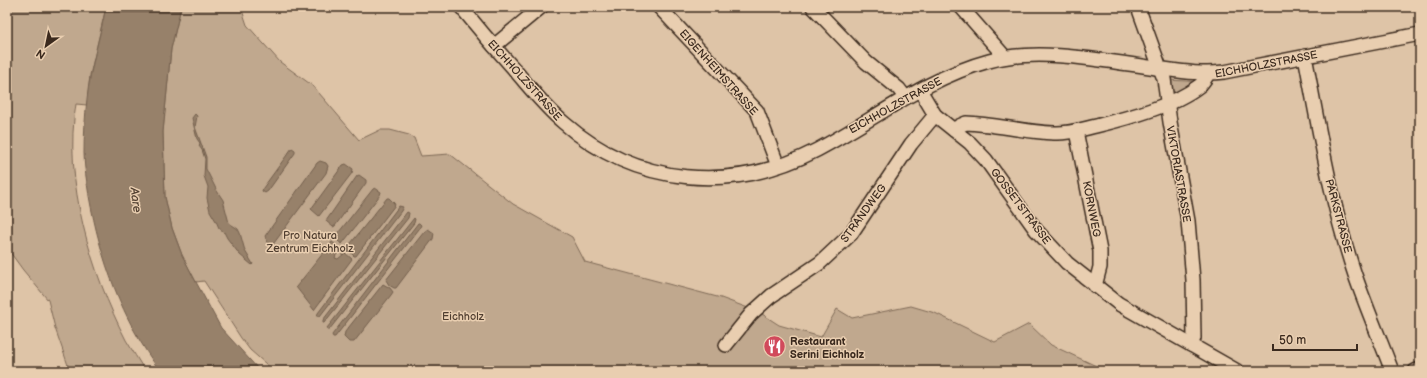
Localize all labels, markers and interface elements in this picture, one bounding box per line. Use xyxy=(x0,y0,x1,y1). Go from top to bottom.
north arrow xyxy=(26,26,66,66)
street label: EIGENHEIMSTRASSE xyxy=(677,27,761,118)
street label: EICHHOLZSTRASSE xyxy=(485,37,564,123)
text: N xyxy=(34,46,48,62)
street label: EICHHOLZSTRASSE xyxy=(1214,48,1318,81)
street label: EICHHOLZSTRASSE xyxy=(847,74,944,136)
street label: VIKTORIASTRASSE xyxy=(1164,125,1193,223)
street label: GOSSETSTRASSE xyxy=(988,166,1053,247)
street label: PARKSTRASSE xyxy=(1322,178,1355,255)
street label: KORNWEG xyxy=(1080,180,1103,238)
street label: STRANDWEG xyxy=(838,182,889,245)
water label: Aare xyxy=(126,186,144,213)
park label: Pro Natura Zentrum Eichholz xyxy=(266,229,354,255)
park label: Eichholz xyxy=(442,310,485,323)
scale bar xyxy=(1273,326,1357,352)
text: 50 m xyxy=(1279,333,1306,348)
restaurant icon: Restaurant Serini Eichholz xyxy=(761,334,787,360)
place label: Restaurant Serini Eichholz xyxy=(790,335,865,361)

